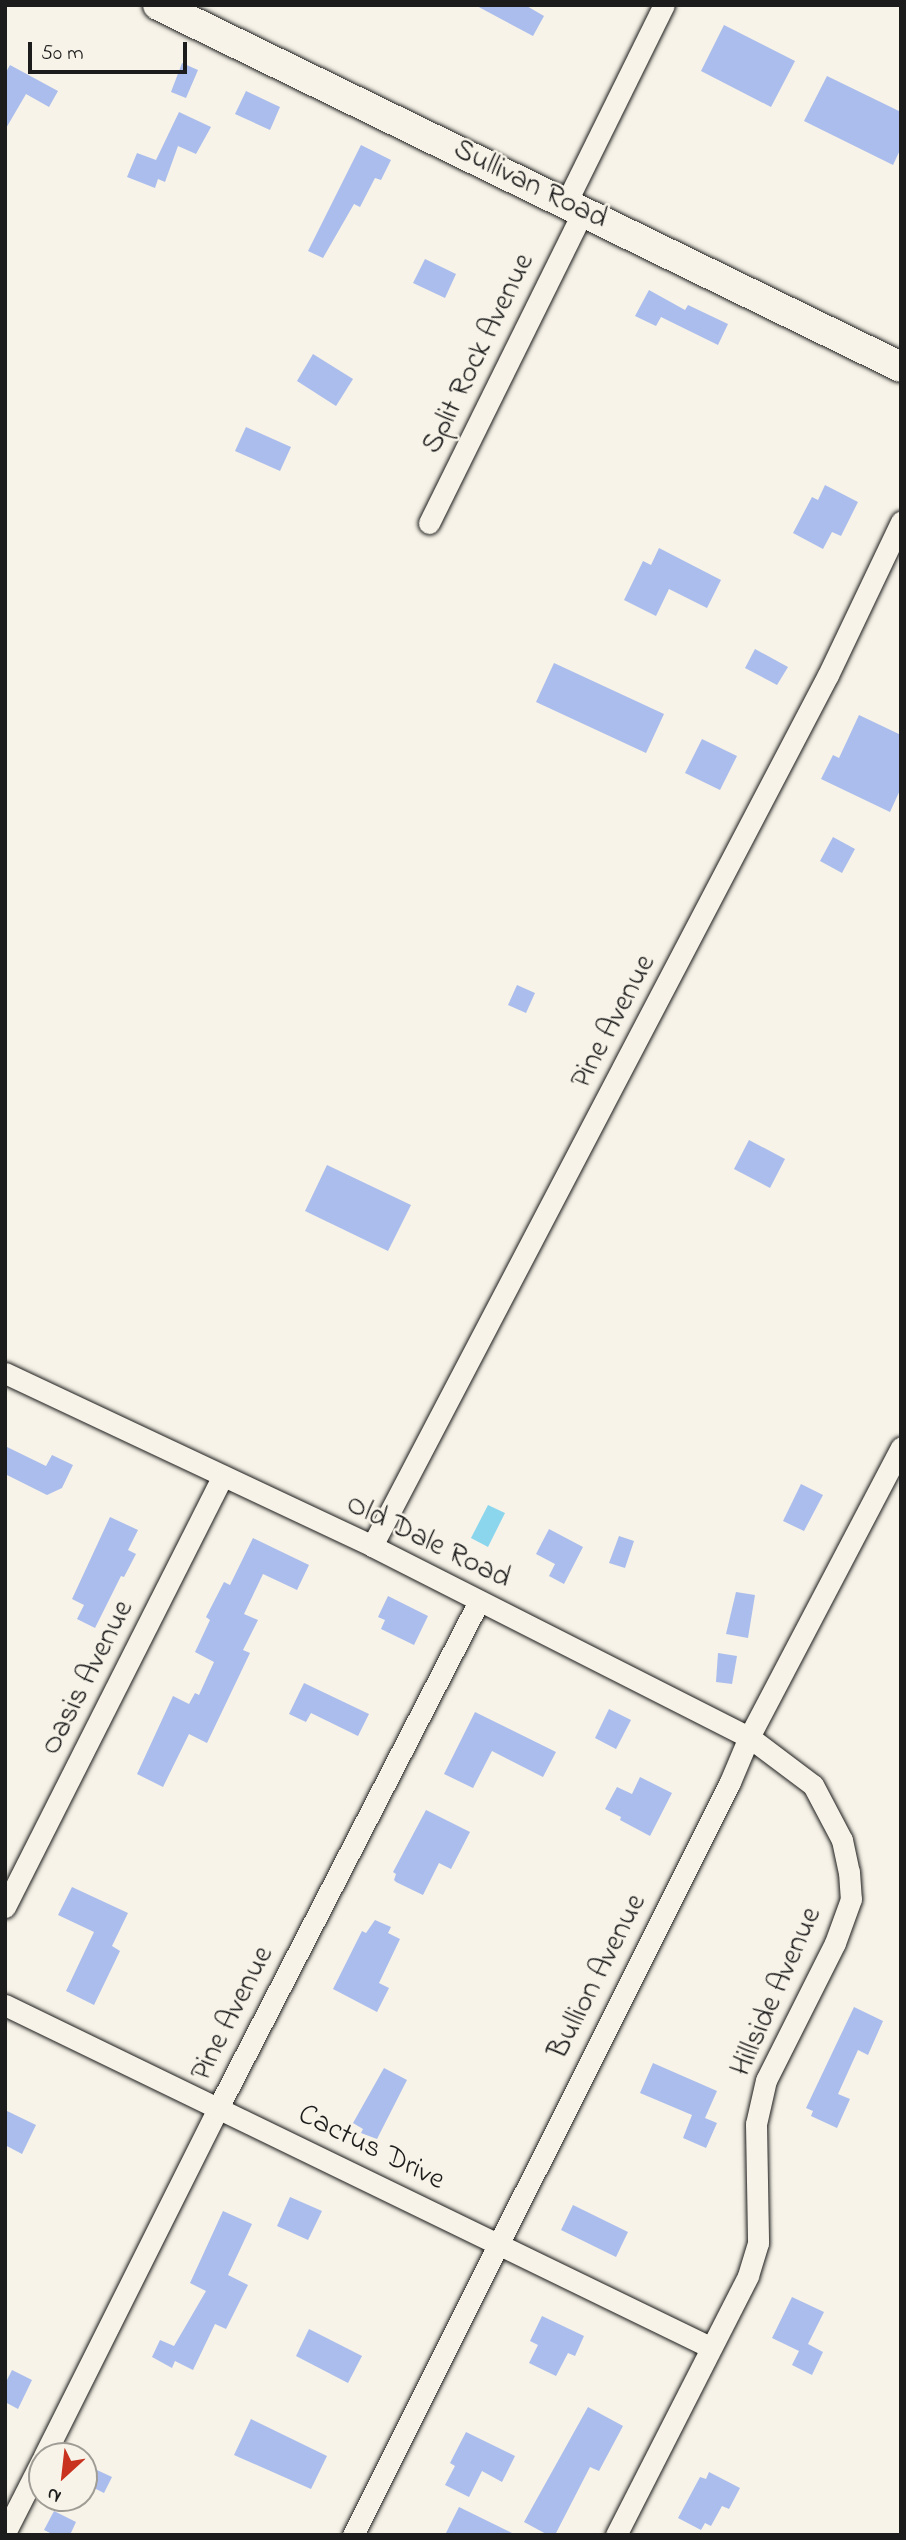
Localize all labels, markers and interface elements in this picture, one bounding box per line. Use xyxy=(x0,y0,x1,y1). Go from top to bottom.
scale bar xyxy=(32,28,191,72)
text: 50 m xyxy=(41,39,84,69)
street label: Sullivan Road xyxy=(447,132,613,238)
street label: Split Rock Avenue xyxy=(415,248,543,460)
street label: Pine Avenue xyxy=(564,949,664,1095)
street label: Old Dale Road xyxy=(340,1487,516,1597)
street label: Oasis Avenue xyxy=(34,1595,142,1761)
street label: Bullion Avenue xyxy=(541,1888,655,2066)
street label: Hillside Avenue xyxy=(724,1902,830,2082)
street label: Pine Avenue xyxy=(184,1941,282,2087)
street label: Cactus Drive xyxy=(292,2097,450,2199)
north arrow xyxy=(28,2442,98,2512)
text: N xyxy=(42,2479,66,2509)

